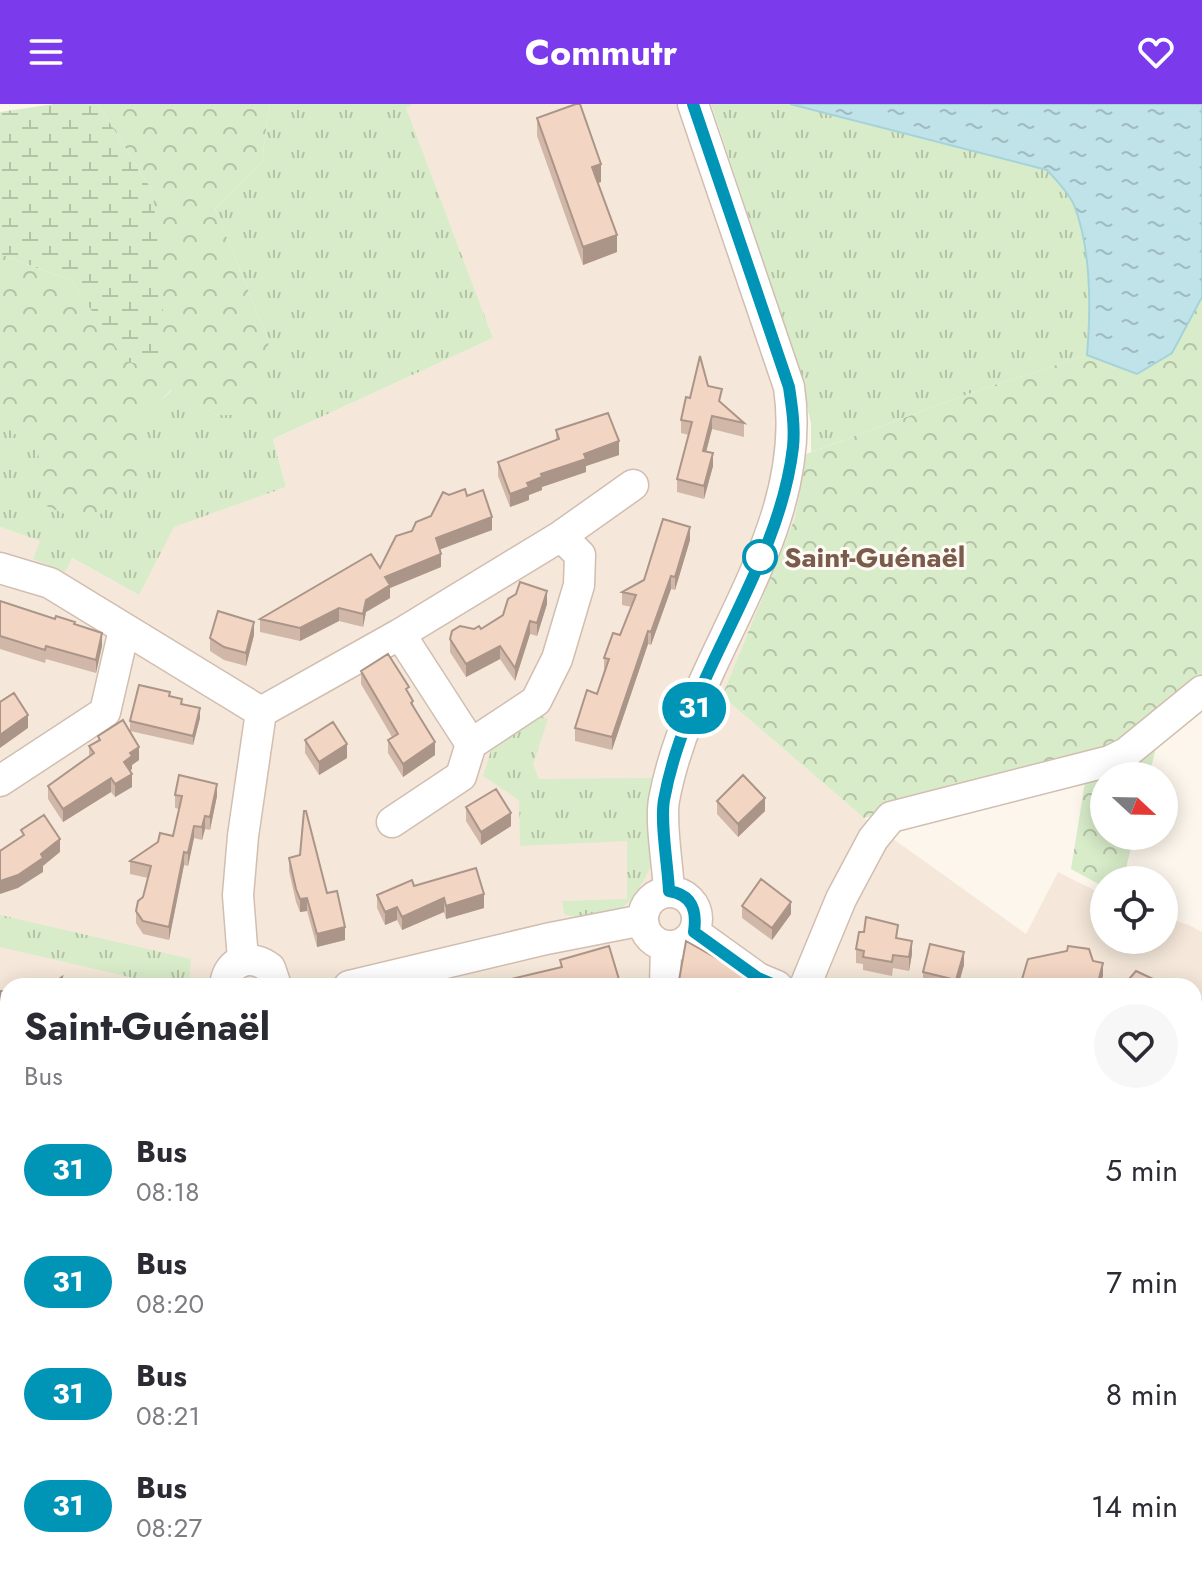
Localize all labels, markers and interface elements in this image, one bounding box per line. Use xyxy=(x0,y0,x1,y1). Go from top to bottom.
text: Commutr xyxy=(525,26,677,78)
icon: menu xyxy=(24,30,68,74)
icon: heart xyxy=(1134,30,1178,74)
place label: Saint-Guénaël xyxy=(784,537,965,578)
marker: Saint-Guénaël xyxy=(743,540,777,574)
line badge: 31 xyxy=(658,682,730,734)
text: 31 xyxy=(678,687,710,728)
north arrow xyxy=(1090,762,1178,850)
map controls xyxy=(1090,762,1178,954)
button: locate xyxy=(1090,866,1178,954)
text: Saint-Guénaël xyxy=(24,999,270,1054)
button: heart xyxy=(1094,1004,1178,1088)
text: Bus xyxy=(24,1057,63,1095)
text: Bus xyxy=(136,1130,187,1173)
text: 31 xyxy=(52,1149,84,1190)
text: 5 min xyxy=(1105,1149,1178,1192)
text: 08:18 xyxy=(136,1173,200,1211)
text: Bus xyxy=(136,1242,187,1285)
text: 31 xyxy=(52,1261,84,1302)
text: 7 min xyxy=(1106,1261,1178,1304)
text: 08:20 xyxy=(136,1285,204,1323)
text: Bus xyxy=(136,1354,187,1397)
text: 31 xyxy=(52,1373,84,1414)
text: 8 min xyxy=(1106,1373,1178,1416)
text: 08:21 xyxy=(136,1397,200,1435)
text: Bus xyxy=(136,1466,187,1509)
text: 31 xyxy=(52,1485,84,1526)
text: 14 min xyxy=(1091,1485,1178,1528)
text: 08:27 xyxy=(136,1509,202,1547)

